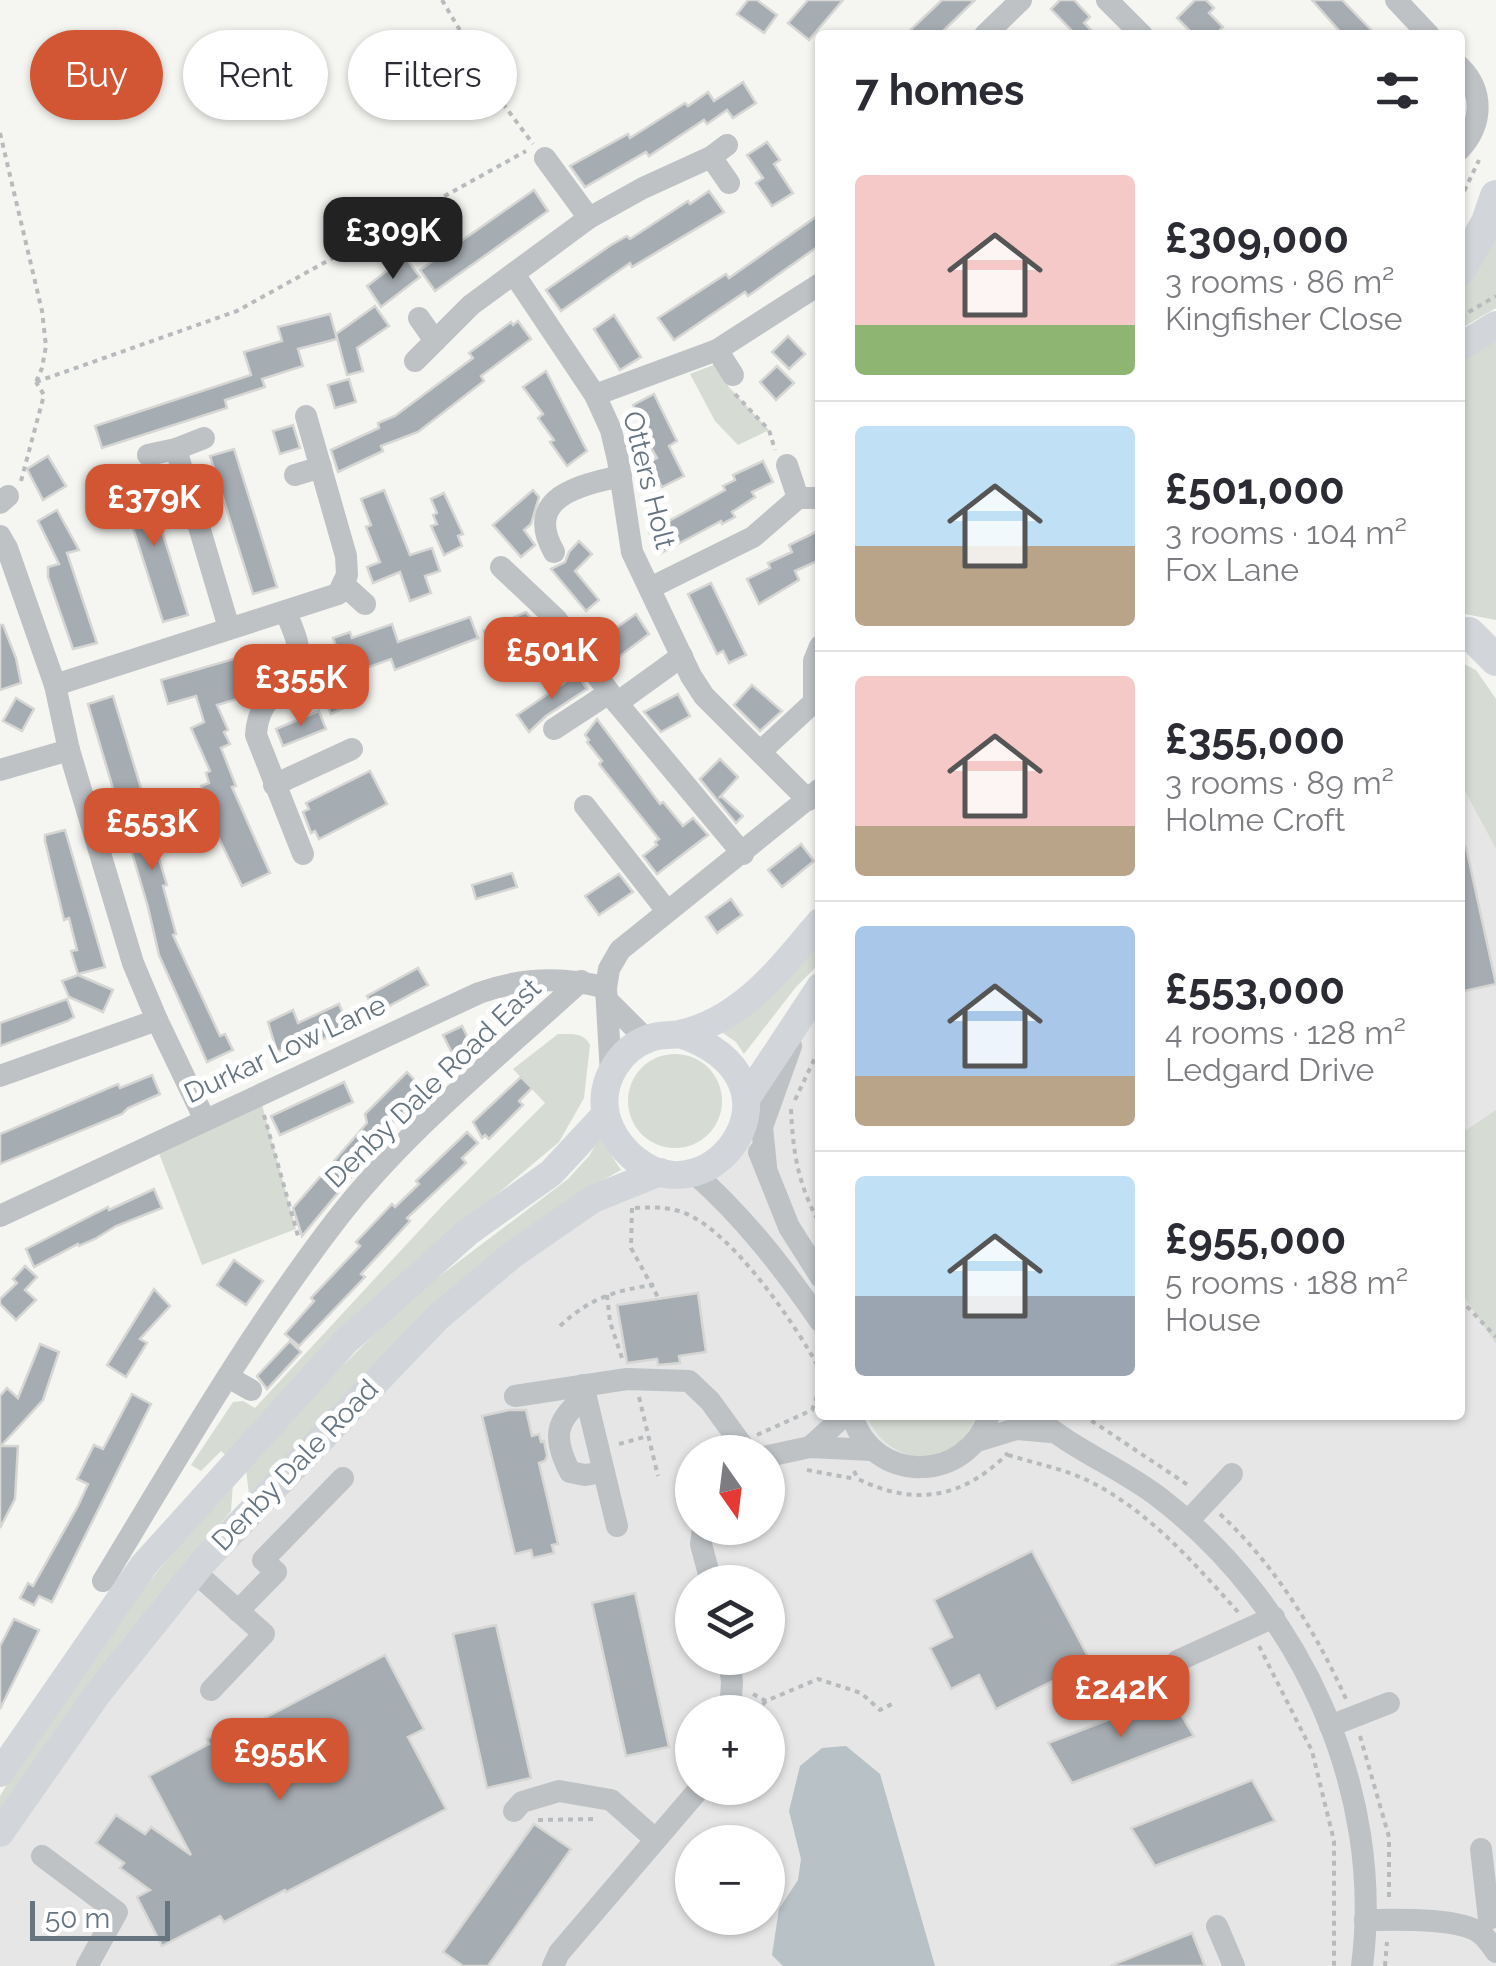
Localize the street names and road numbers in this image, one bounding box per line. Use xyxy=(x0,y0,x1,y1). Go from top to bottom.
street label: Otters Holt xyxy=(616,408,682,553)
street label: Denby Dale Road East xyxy=(318,971,548,1195)
street label: Durkar Low Lane xyxy=(179,988,391,1110)
street label: Denby Dale Road xyxy=(205,1373,385,1557)

